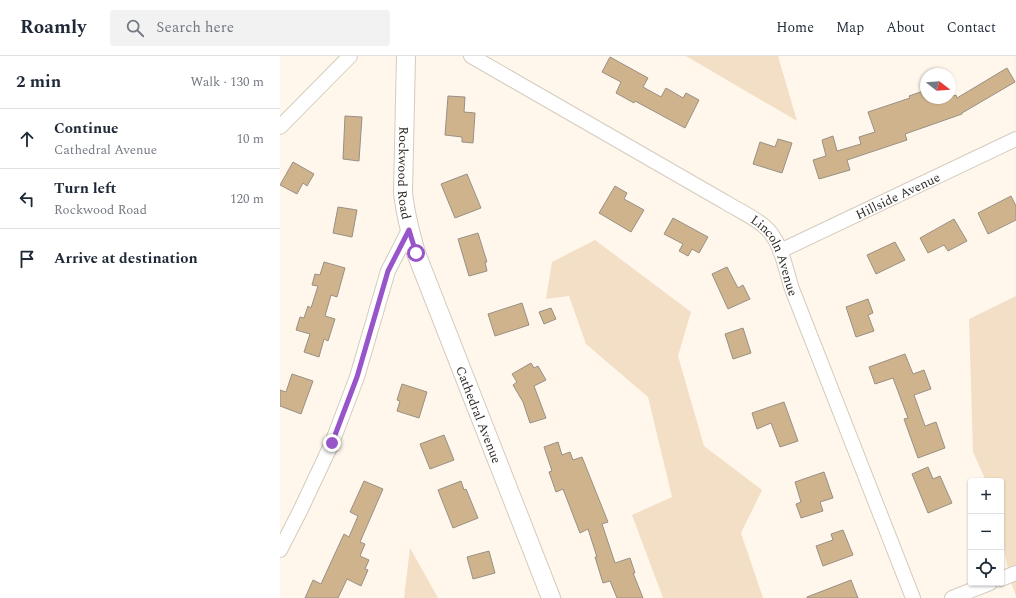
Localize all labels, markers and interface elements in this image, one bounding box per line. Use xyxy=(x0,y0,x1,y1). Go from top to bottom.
search box xyxy=(110,10,390,46)
text: Roamly xyxy=(20,13,86,42)
text: Search here xyxy=(156,16,234,39)
icon: search xyxy=(124,17,146,39)
text: Home xyxy=(776,17,814,38)
text: Map xyxy=(836,17,864,38)
text: About xyxy=(886,17,925,38)
text: Contact xyxy=(947,17,996,38)
north arrow xyxy=(920,68,956,104)
text: 2 min xyxy=(16,69,61,95)
text: Walk · 130 m xyxy=(190,72,264,92)
text: Continue xyxy=(54,117,119,140)
street label: Rockwood Road xyxy=(392,126,416,221)
icon: ahead xyxy=(16,128,38,150)
text: 10 m xyxy=(237,129,264,149)
text: Cathedral Avenue xyxy=(54,140,157,160)
street label: Hillside Avenue xyxy=(852,167,944,225)
text: Turn left xyxy=(54,177,116,200)
icon: left xyxy=(16,188,38,210)
text: 120 m xyxy=(230,189,264,209)
text: Rockwood Road xyxy=(54,200,147,220)
street label: Lincoln Avenue xyxy=(746,210,803,299)
route start xyxy=(407,244,425,262)
text: Arrive at destination xyxy=(54,247,198,270)
icon: arrive xyxy=(16,248,38,270)
street label: Cathedral Avenue xyxy=(450,363,506,467)
route end xyxy=(323,434,341,452)
map controls xyxy=(968,478,1004,586)
button: + xyxy=(968,478,1004,514)
button: − xyxy=(968,514,1004,550)
button: locate xyxy=(968,550,1004,586)

